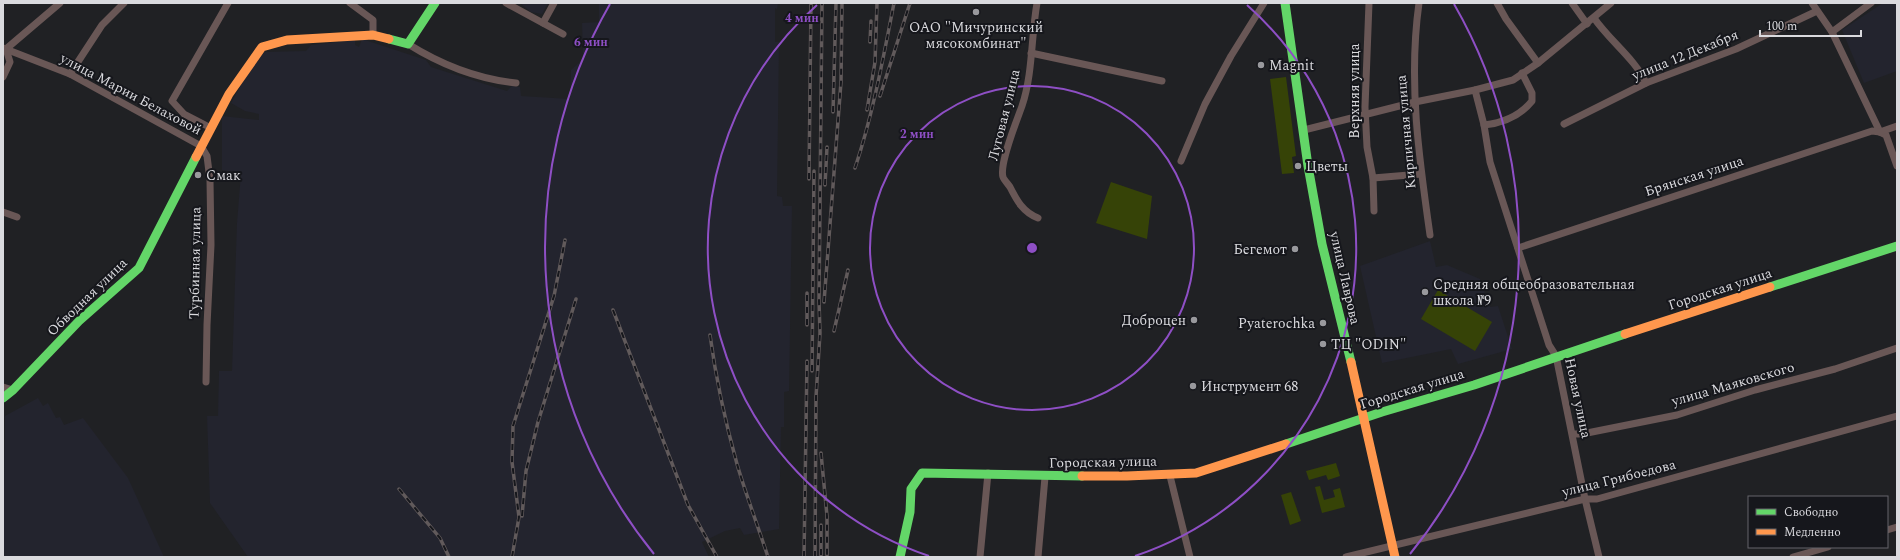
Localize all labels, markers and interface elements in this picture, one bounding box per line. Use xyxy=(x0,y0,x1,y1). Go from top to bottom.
marker: ОАО "Мичуринский мясокомбинат" xyxy=(971,7,981,17)
text: 4 мин xyxy=(785,9,819,28)
scale bar xyxy=(1760,12,1861,38)
place label: ОАО "Мичуринский мясокомбинат" xyxy=(909,17,1043,54)
text: 100 m xyxy=(1766,17,1797,36)
street label: улица 12 Декабря xyxy=(1628,24,1741,86)
text: 6 мин xyxy=(574,33,608,52)
street label: Верхняя улица xyxy=(1344,43,1365,139)
street label: улица Марии Белаховой xyxy=(56,47,205,140)
place label: Magnit xyxy=(1269,55,1314,76)
marker: Magnit xyxy=(1256,60,1266,70)
street label: Луговая улица xyxy=(982,67,1026,163)
street label: Кирпичная улица xyxy=(1391,74,1421,190)
text: 2 мин xyxy=(900,125,934,144)
street label: Брянская улица xyxy=(1642,150,1746,202)
place label: Цветы xyxy=(1306,156,1348,177)
marker: Цветы xyxy=(1293,161,1303,171)
place label: Смак xyxy=(206,165,241,186)
marker: Смак xyxy=(193,170,203,180)
street label: Турбинная улица xyxy=(184,207,206,319)
street label: улица Лаврова xyxy=(1324,228,1366,327)
place label: Бегемот xyxy=(1233,239,1287,260)
centre of rings xyxy=(1025,241,1039,255)
marker: Бегемот xyxy=(1290,244,1300,254)
street label: Обводная улица xyxy=(42,253,132,341)
street label: Городская улица xyxy=(1665,262,1775,316)
place label: Средняя общеобразовательная школа №9 xyxy=(1433,274,1635,311)
marker: Средняя общеобразовательная школа №9 xyxy=(1420,287,1430,297)
place label: Доброцен xyxy=(1122,310,1186,331)
place label: Pyaterochka xyxy=(1238,313,1315,334)
marker: Доброцен xyxy=(1189,315,1199,325)
marker: Pyaterochka xyxy=(1318,318,1328,328)
place label: ТЦ "ODIN" xyxy=(1331,334,1406,355)
marker: ТЦ "ODIN" xyxy=(1318,339,1328,349)
street label: Новая улица xyxy=(1559,356,1597,440)
street label: улица Маяковского xyxy=(1668,356,1797,412)
street label: Городская улица xyxy=(1357,363,1467,415)
place label: Инструмент 68 xyxy=(1201,376,1298,397)
marker: Инструмент 68 xyxy=(1188,381,1198,391)
street label: Городская улица xyxy=(1049,451,1157,473)
street label: улица Грибоедова xyxy=(1559,454,1678,503)
legend xyxy=(1748,496,1888,548)
text: Свободно xyxy=(1784,503,1838,522)
text: Медленно xyxy=(1784,523,1841,542)

